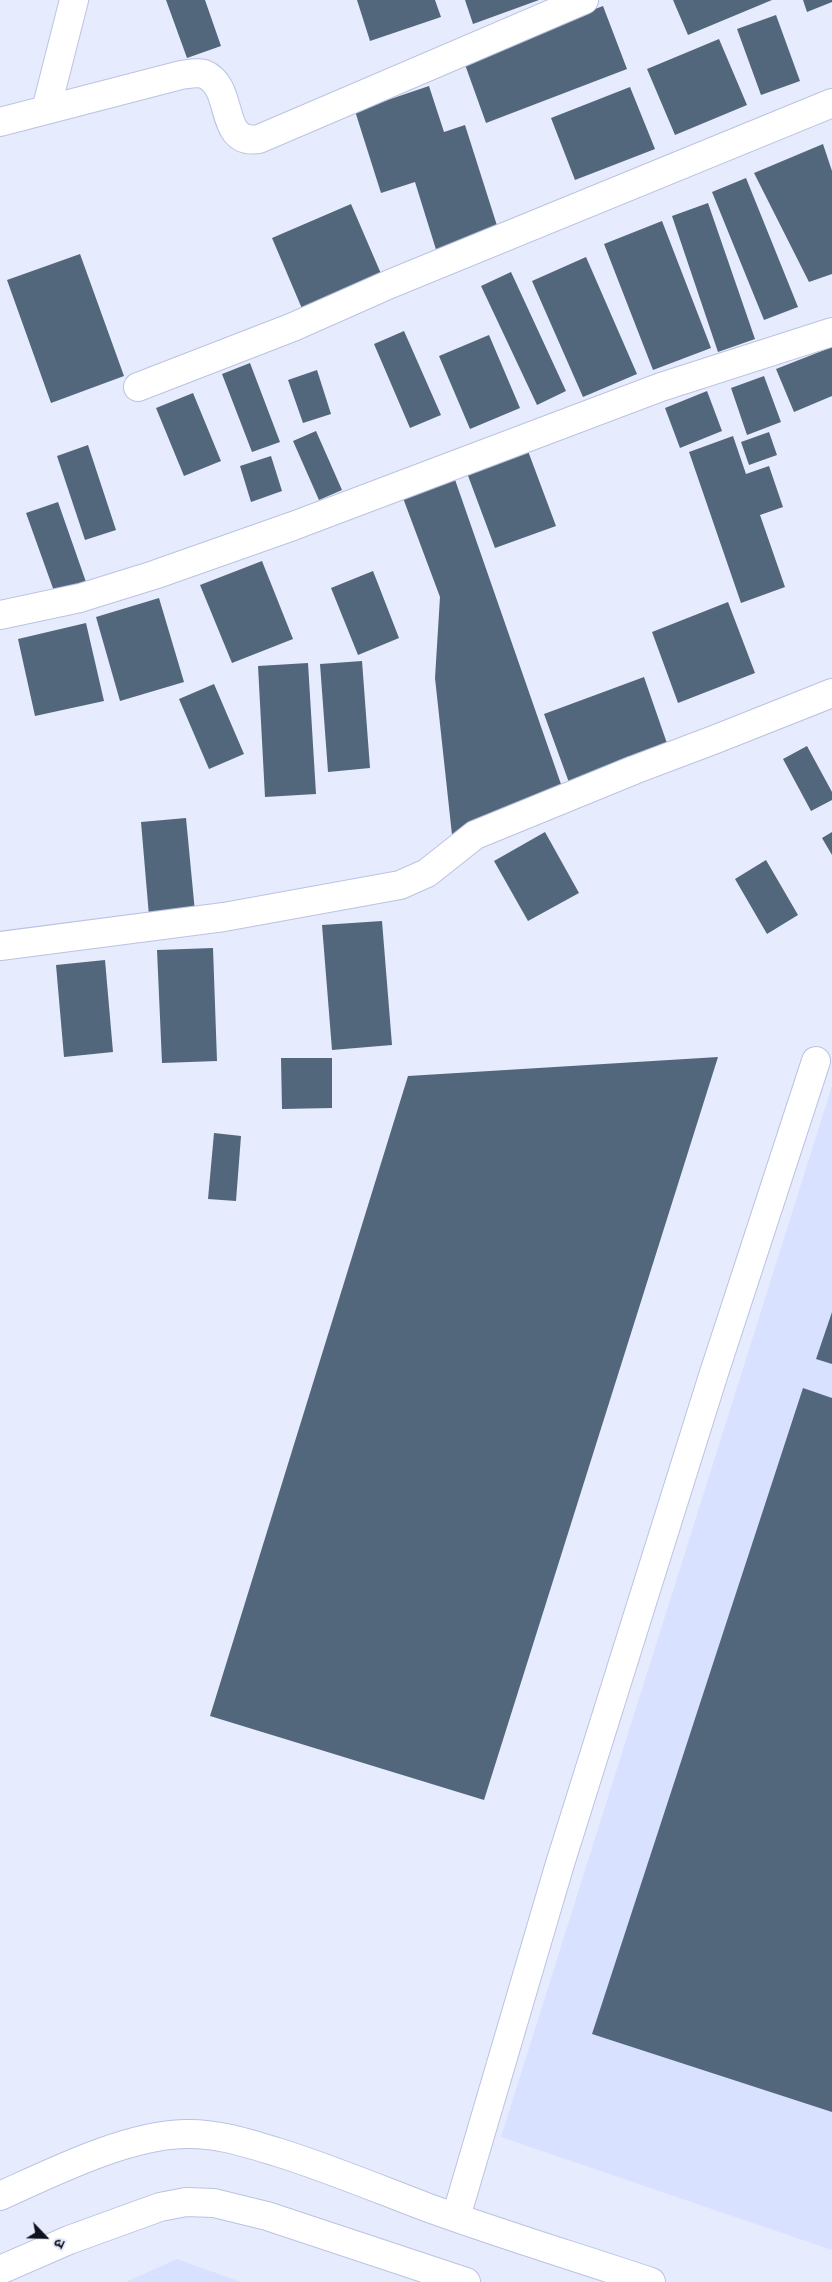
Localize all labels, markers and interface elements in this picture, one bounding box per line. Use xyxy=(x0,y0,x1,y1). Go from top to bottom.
north arrow xyxy=(20,2212,70,2262)
text: उ xyxy=(50,2236,69,2251)

